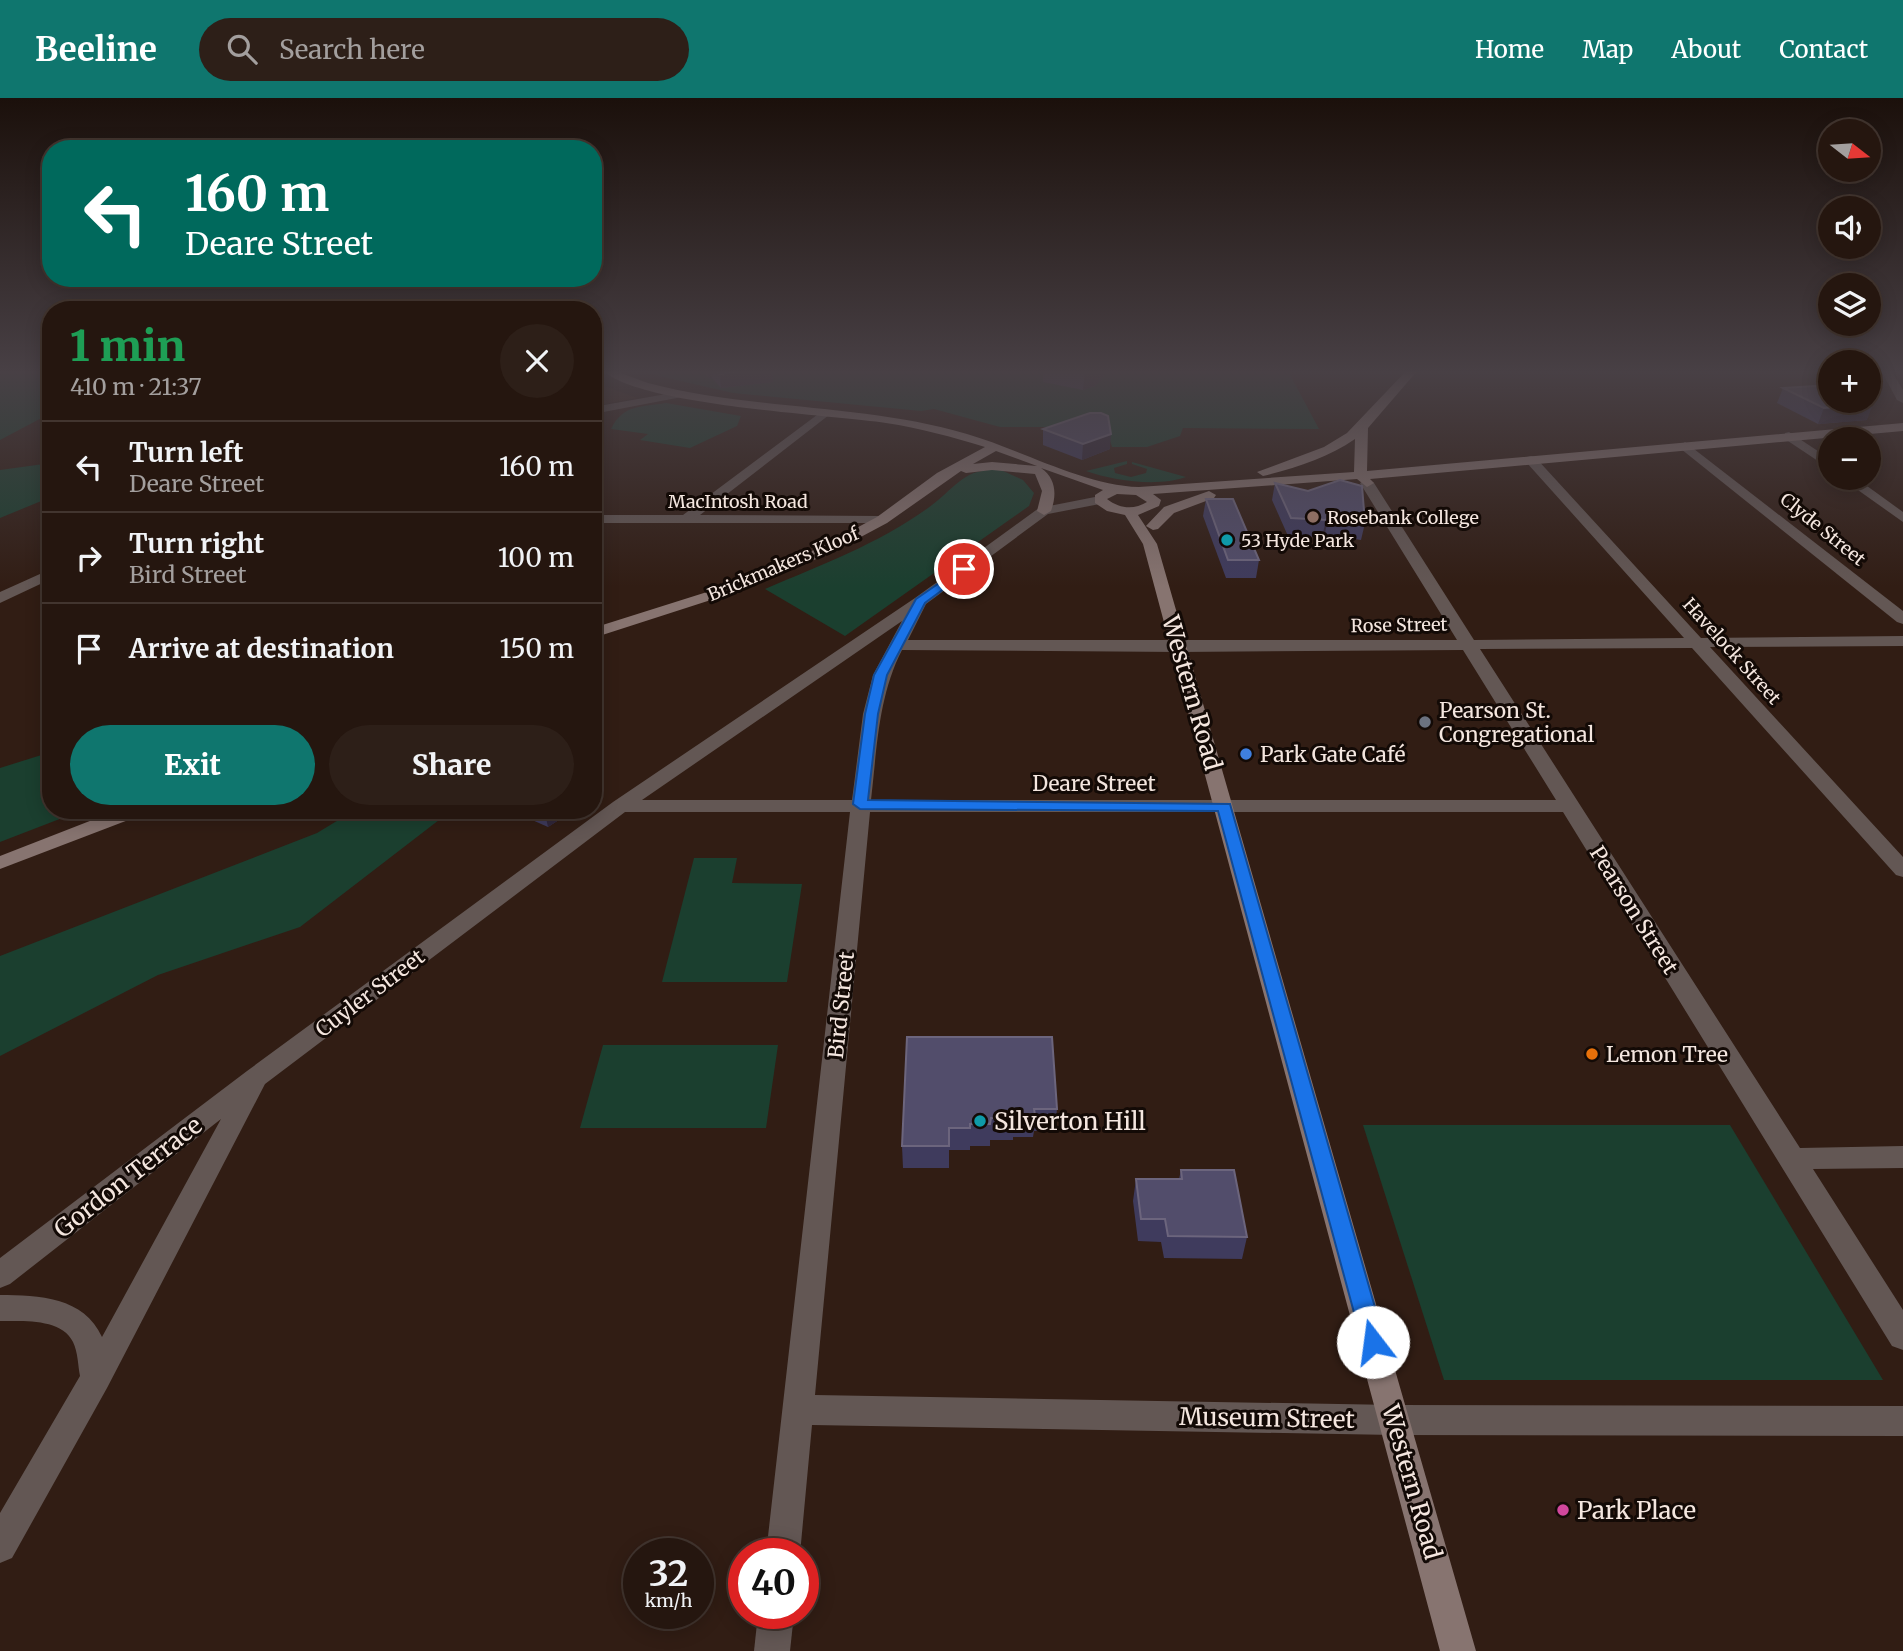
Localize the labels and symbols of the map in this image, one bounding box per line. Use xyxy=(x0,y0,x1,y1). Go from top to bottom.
north arrow xyxy=(1818,119,1881,182)
street label: Clyde Street xyxy=(1776,488,1870,570)
street label: MacIntosh Road xyxy=(668,490,808,513)
place label: Rosebank College xyxy=(1327,506,1479,529)
marker: Rosebank College xyxy=(1305,509,1321,525)
street label: Brickmakers Kloof xyxy=(704,521,863,606)
place label: 53 Hyde Park xyxy=(1241,529,1355,552)
marker: 53 Hyde Park xyxy=(1219,532,1235,548)
pin xyxy=(934,539,994,599)
street label: Havelock Street xyxy=(1678,593,1786,709)
street label: Western Road xyxy=(1155,611,1229,774)
street label: Rose Street xyxy=(1350,613,1448,637)
place label: Pearson St. Congregational xyxy=(1439,697,1595,748)
marker: Pearson St. Congregational xyxy=(1417,714,1433,730)
place label: Park Gate Café xyxy=(1260,741,1406,768)
marker: Park Gate Café xyxy=(1238,746,1254,762)
street label: Deare Street xyxy=(1032,770,1156,797)
street label: Pearson Street xyxy=(1584,841,1684,979)
street label: Cuyler Street xyxy=(310,943,430,1043)
street label: Bird Street xyxy=(822,950,860,1060)
place label: Lemon Tree xyxy=(1606,1041,1728,1068)
marker: Lemon Tree xyxy=(1584,1046,1600,1062)
place label: Silverton Hill xyxy=(994,1106,1146,1137)
street label: Gordon Terrace xyxy=(48,1110,208,1244)
marker: Silverton Hill xyxy=(972,1113,988,1129)
position arrow xyxy=(1336,1305,1410,1379)
street label: Western Road xyxy=(1375,1400,1449,1563)
street label: Museum Street xyxy=(1179,1401,1356,1435)
place label: Park Place xyxy=(1577,1495,1696,1526)
marker: Park Place xyxy=(1555,1502,1571,1518)
speed limit sign: 40 xyxy=(728,1538,819,1629)

